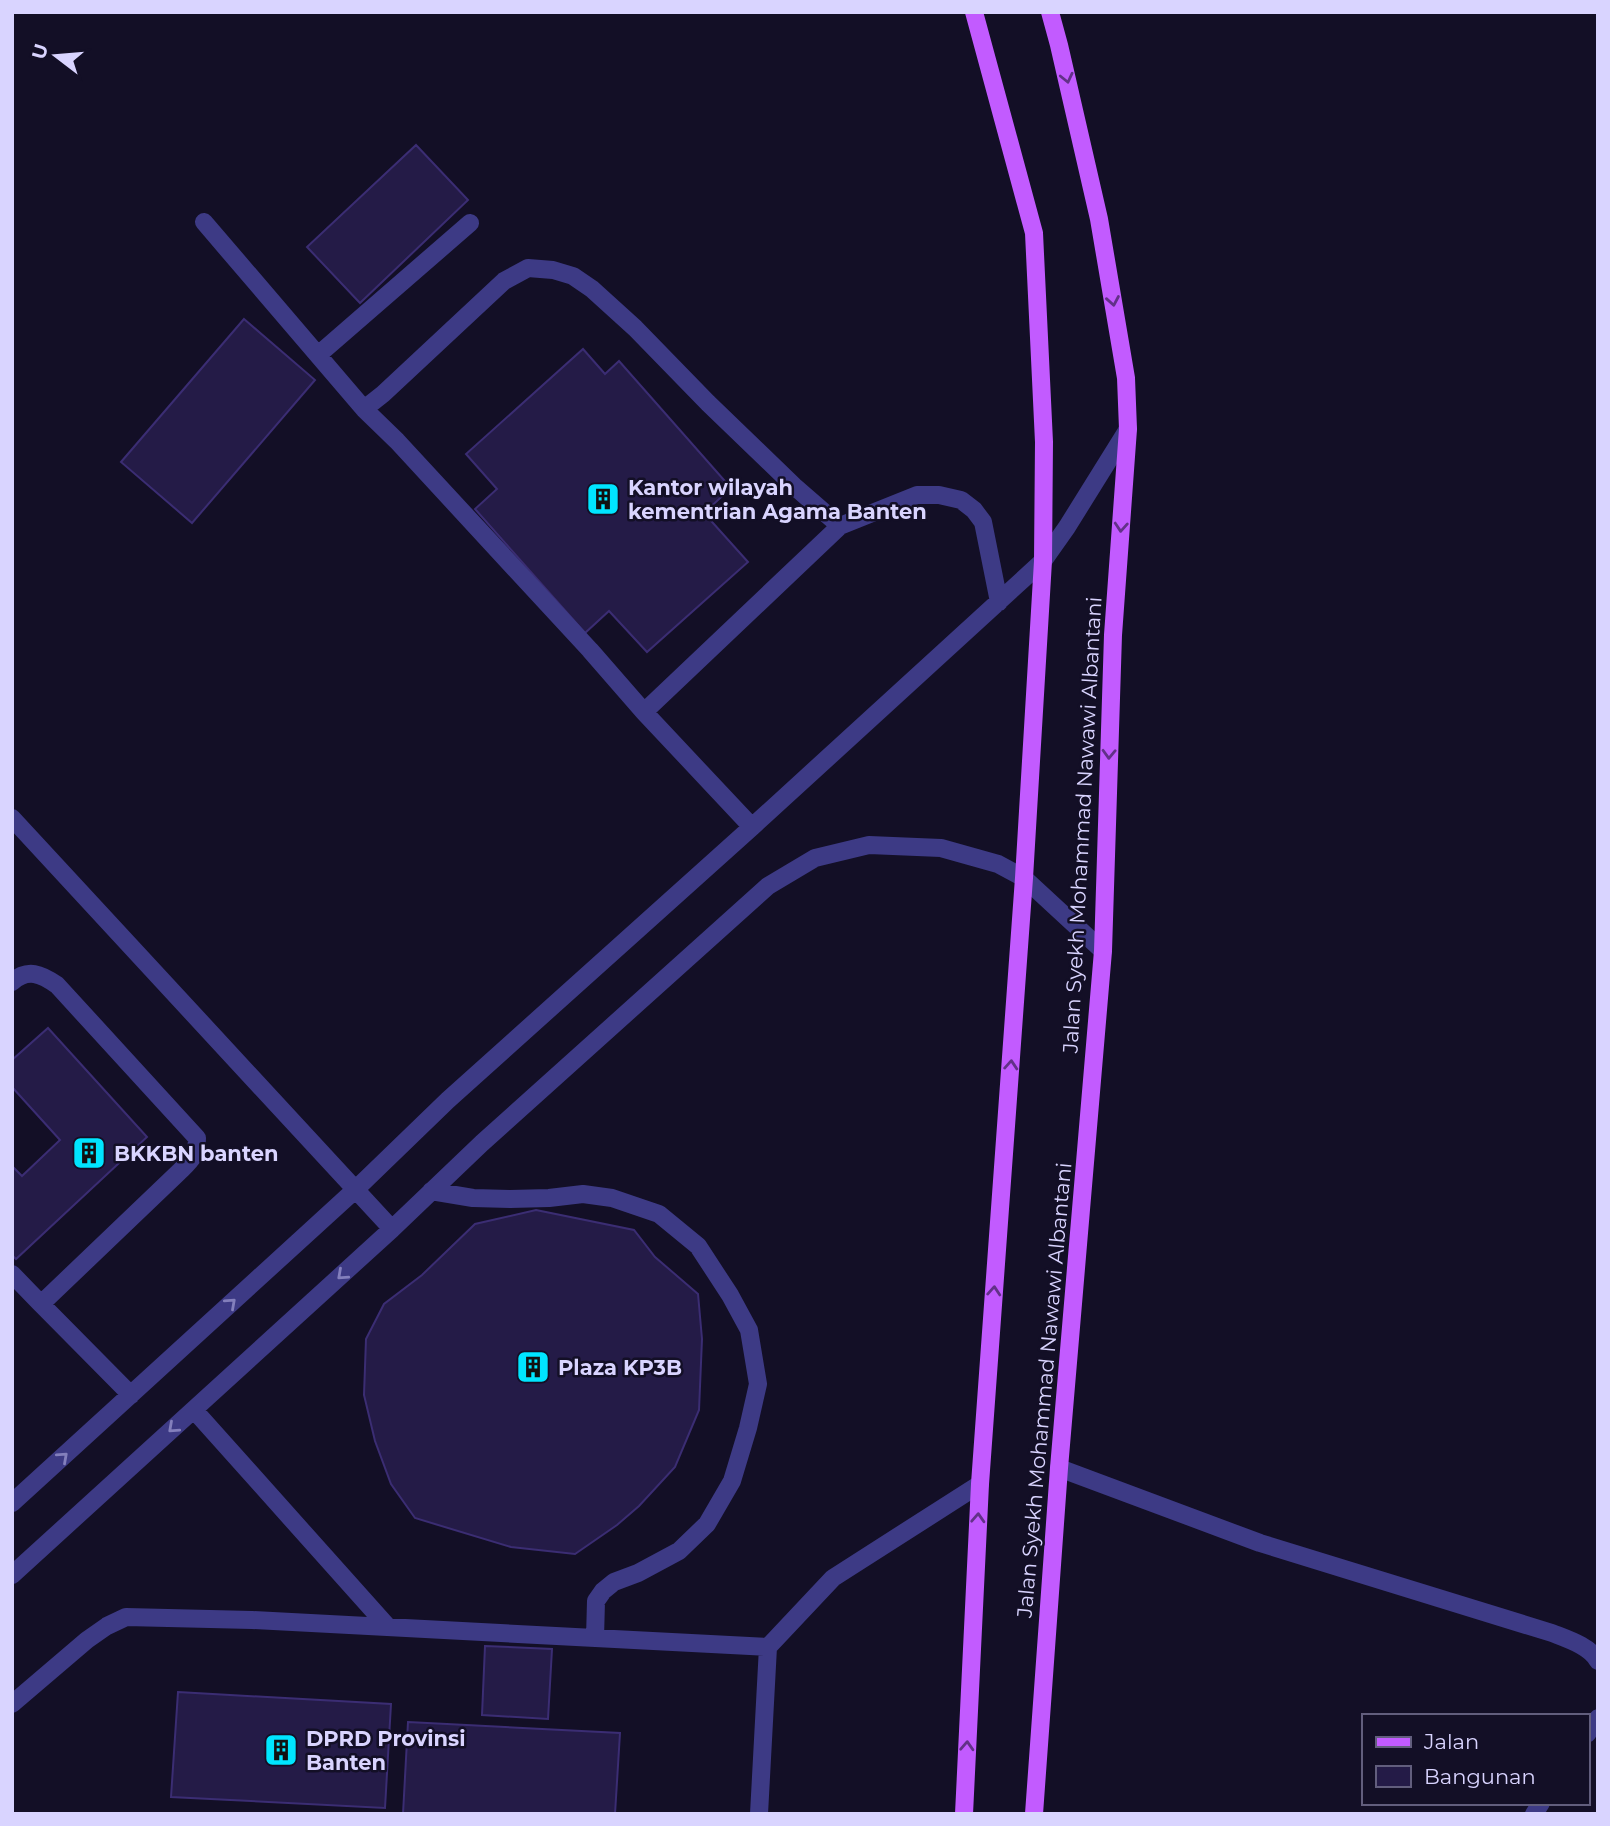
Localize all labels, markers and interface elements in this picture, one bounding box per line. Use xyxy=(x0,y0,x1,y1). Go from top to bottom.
north arrow xyxy=(21,21,91,91)
text: U xyxy=(27,41,53,62)
one-way arrow xyxy=(1059,72,1073,84)
one-way arrow xyxy=(1105,295,1120,307)
place label: Kantor wilayah kementrian Agama Banten xyxy=(628,475,927,524)
building icon: Kantor wilayah kementrian Agama Banten xyxy=(584,480,622,518)
one-way arrow xyxy=(1114,522,1129,533)
street label: Jalan Syekh Mohammad Nawawi Albantani xyxy=(1058,596,1106,1055)
one-way arrow xyxy=(1102,749,1117,760)
one-way arrow xyxy=(1003,1059,1018,1070)
building icon: BKKBN banten xyxy=(70,1134,108,1172)
place label: BKKBN banten xyxy=(114,1141,278,1166)
street label: Jalan Syekh Mohammad Nawawi Albantani xyxy=(1012,1161,1076,1620)
one-way arrow xyxy=(337,1267,350,1279)
one-way arrow xyxy=(986,1286,1001,1297)
one-way arrow xyxy=(223,1299,236,1311)
building icon: Plaza KP3B xyxy=(514,1348,552,1386)
place label: Plaza KP3B xyxy=(558,1355,682,1380)
one-way arrow xyxy=(169,1420,182,1433)
one-way arrow xyxy=(55,1452,68,1465)
one-way arrow xyxy=(970,1513,985,1524)
legend xyxy=(1362,1714,1589,1805)
place label: DPRD Provinsi Banten xyxy=(306,1726,466,1775)
text: Jalan xyxy=(1423,1729,1479,1754)
building icon: DPRD Provinsi Banten xyxy=(262,1731,300,1769)
one-way arrow xyxy=(959,1740,974,1751)
text: Bangunan xyxy=(1424,1764,1536,1789)

